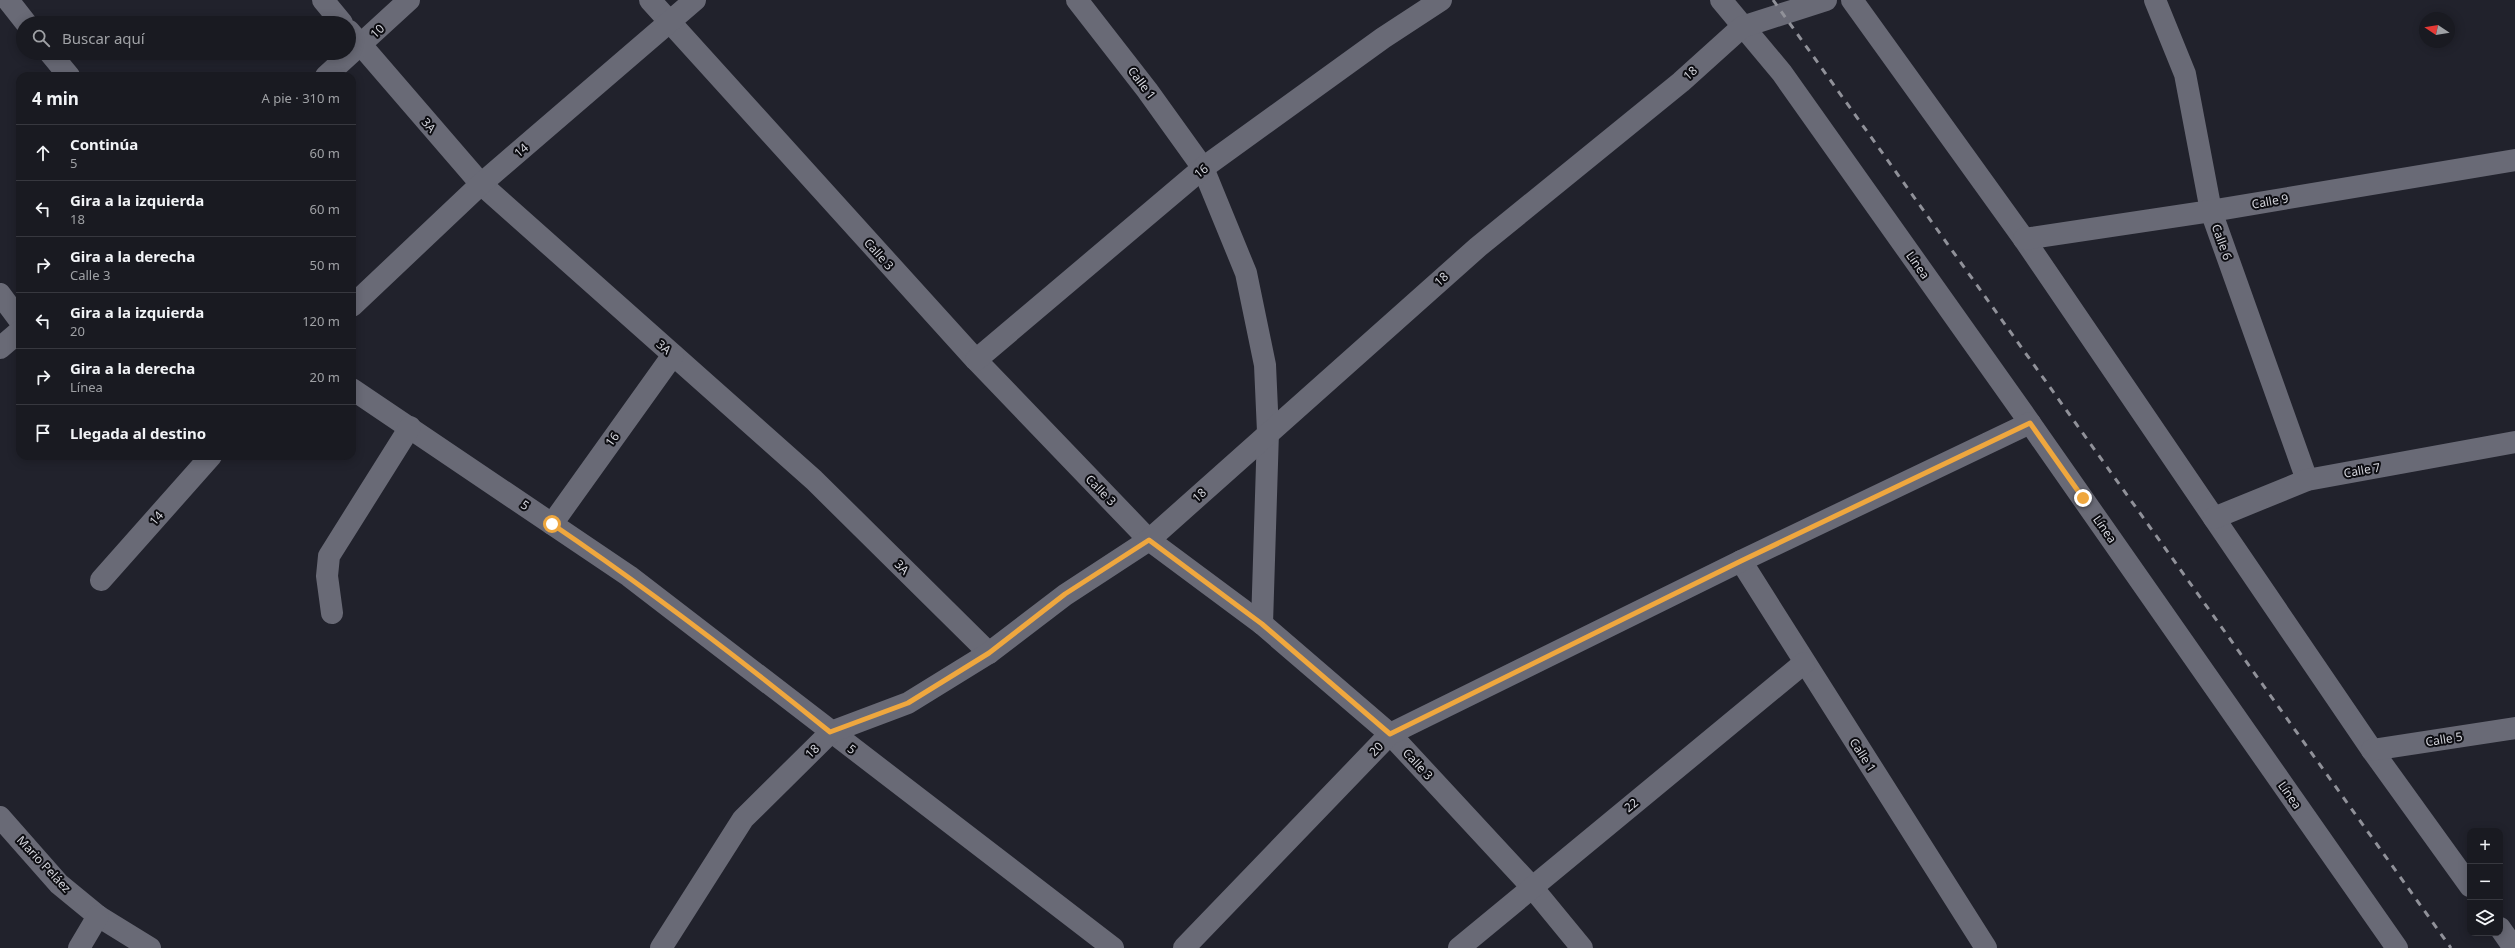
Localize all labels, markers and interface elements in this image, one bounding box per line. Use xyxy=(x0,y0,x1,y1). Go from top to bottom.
north arrow xyxy=(2419,12,2455,48)
search box xyxy=(16,16,356,60)
street label: 10 xyxy=(366,20,388,42)
icon: search xyxy=(30,27,52,49)
text: Buscar aquí xyxy=(62,28,145,48)
street label: 18 xyxy=(1679,62,1701,84)
street label: Calle 1 xyxy=(1124,63,1160,103)
text: 4 min xyxy=(32,87,79,110)
text: A pie · 310 m xyxy=(262,89,340,107)
street label: 3A xyxy=(418,114,440,136)
text: Continúa xyxy=(70,134,138,154)
street label: 14 xyxy=(510,139,532,161)
icon: ahead xyxy=(32,142,54,164)
text: 60 m xyxy=(310,144,340,162)
text: 5 xyxy=(70,154,77,172)
street label: 16 xyxy=(1190,160,1212,182)
street label: Calle 9 xyxy=(2250,189,2290,213)
text: Gira a la izquierda xyxy=(70,190,204,210)
icon: left xyxy=(32,198,54,220)
text: 60 m xyxy=(310,200,340,218)
text: 18 xyxy=(70,210,85,228)
street label: Calle 6 xyxy=(2208,222,2236,263)
street label: Calle 3 xyxy=(860,234,898,274)
text: Gira a la derecha xyxy=(70,246,195,266)
street label: Línea xyxy=(1902,248,1934,282)
icon: right xyxy=(32,254,54,276)
text: 50 m xyxy=(310,256,340,274)
text: Calle 3 xyxy=(70,266,110,284)
street label: 18 xyxy=(1430,268,1452,290)
text: Gira a la izquierda xyxy=(70,302,204,322)
icon: left xyxy=(32,310,54,332)
text: 120 m xyxy=(302,312,340,330)
text: 20 xyxy=(70,322,85,340)
street label: 3A xyxy=(653,336,675,358)
text: Gira a la derecha xyxy=(70,358,195,378)
icon: right xyxy=(32,366,54,388)
text: 20 m xyxy=(310,368,340,386)
text: Línea xyxy=(70,378,103,396)
icon: arrive xyxy=(32,422,54,444)
text: Llegada al destino xyxy=(70,423,206,443)
street label: 16 xyxy=(601,428,623,450)
street label: Calle 7 xyxy=(2342,458,2382,482)
street label: Calle 3 xyxy=(1082,471,1120,509)
street label: 18 xyxy=(1188,484,1210,506)
route end xyxy=(2074,489,2092,507)
street label: 5 xyxy=(517,496,533,514)
street label: 14 xyxy=(145,507,167,529)
street label: Línea xyxy=(2089,512,2121,546)
route start xyxy=(543,515,561,533)
street label: 3A xyxy=(891,556,913,578)
street label: Calle 5 xyxy=(2424,728,2464,750)
street label: Calle 1 xyxy=(1846,735,1880,775)
street label: 20 xyxy=(1365,738,1387,760)
street label: 18 xyxy=(801,740,823,762)
street label: 5 xyxy=(844,740,860,758)
street label: Calle 3 xyxy=(1399,745,1437,784)
street label: Línea xyxy=(2274,778,2306,812)
street label: 22 xyxy=(1620,794,1642,816)
map controls xyxy=(2467,828,2503,936)
button: + xyxy=(2467,828,2503,864)
street label: Mario Peláez xyxy=(13,832,75,896)
button: − xyxy=(2467,864,2503,900)
button: layers xyxy=(2467,900,2503,936)

